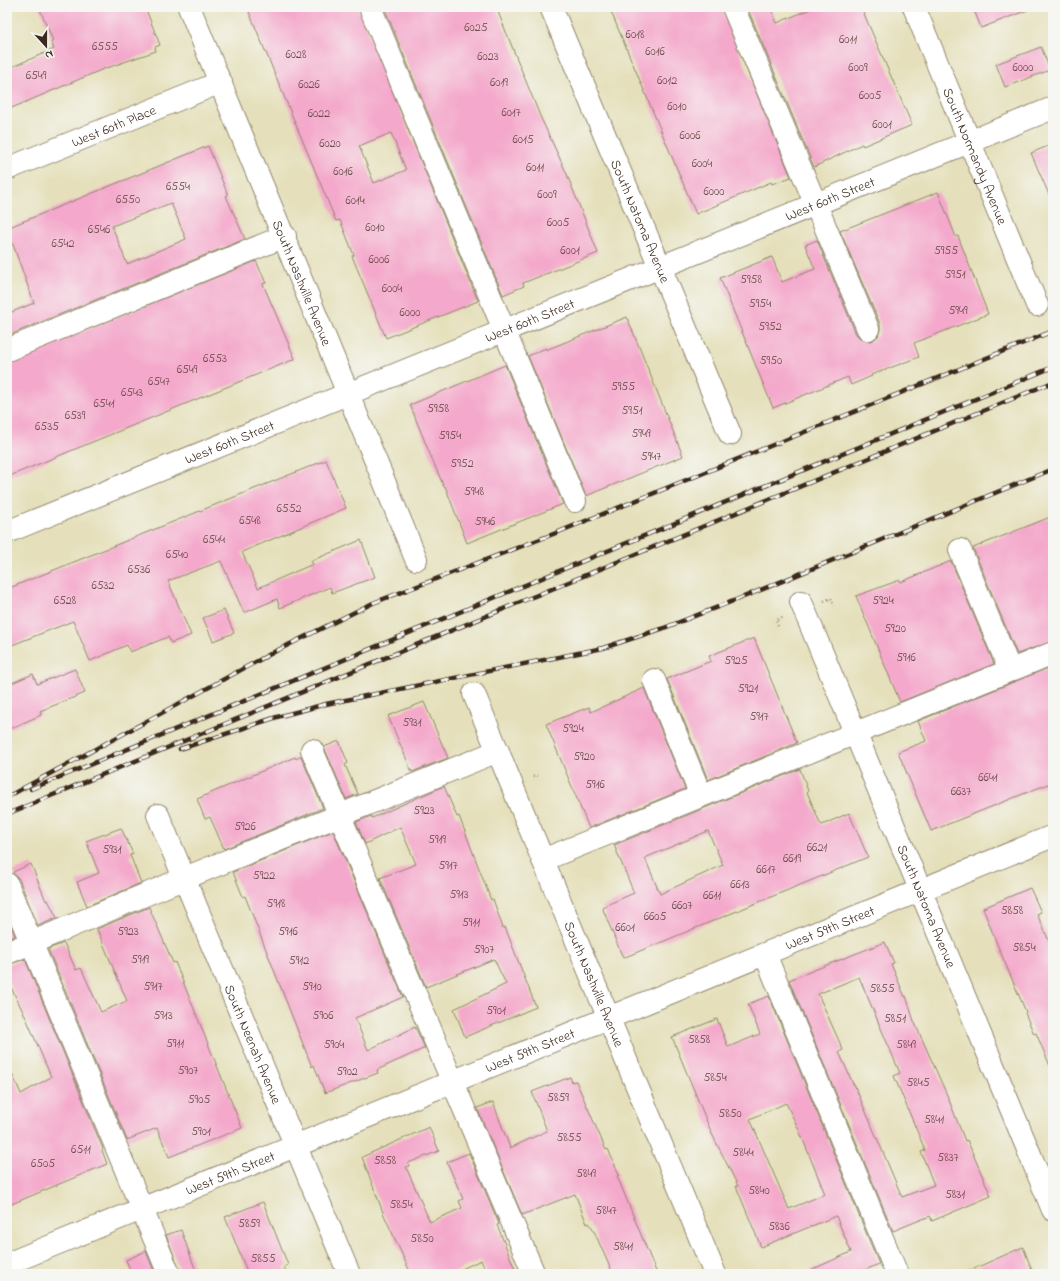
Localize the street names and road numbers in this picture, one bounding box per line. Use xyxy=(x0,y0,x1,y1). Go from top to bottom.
street label: South Normandy Avenue xyxy=(936,85,1012,229)
street label: West 60th Place xyxy=(69,100,160,154)
street label: South Natoma Avenue xyxy=(604,157,675,287)
street label: West 60th Street xyxy=(783,172,879,227)
street label: South Nashville Avenue xyxy=(266,217,336,350)
street label: West 60th Street xyxy=(482,294,578,349)
street label: West 60th Street xyxy=(182,416,278,471)
street label: South Natoma Avenue xyxy=(891,842,961,972)
street label: West 59th Street xyxy=(782,901,879,956)
street label: South Nashville Avenue xyxy=(558,919,629,1051)
street label: South Neenah Avenue xyxy=(218,982,286,1108)
street label: West 59th Street xyxy=(483,1024,579,1079)
street label: West 59th Street xyxy=(183,1146,279,1202)

